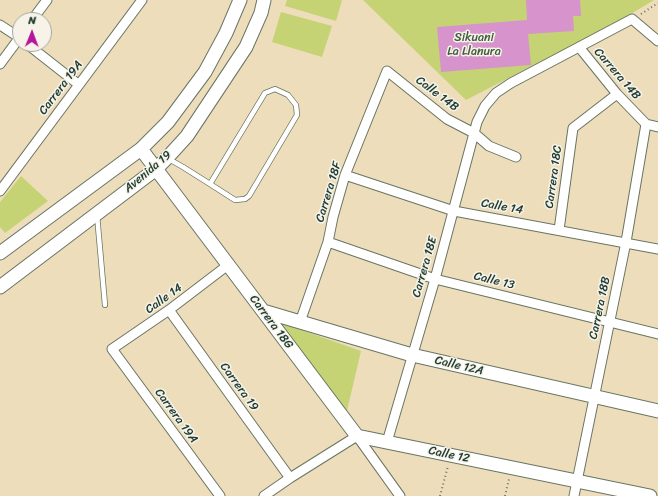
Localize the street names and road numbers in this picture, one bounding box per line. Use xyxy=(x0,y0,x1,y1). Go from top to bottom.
street label: Carrera 14B xyxy=(591,45,643,103)
street label: Carrera 19A xyxy=(36,58,86,118)
street label: Calle 14B xyxy=(413,73,461,115)
street label: Carrera 18C xyxy=(542,145,566,209)
street label: Avenida 19 xyxy=(121,148,175,196)
street label: Carrera 18F xyxy=(313,160,345,224)
street label: Calle 14 xyxy=(480,196,524,218)
street label: Carrera 18E xyxy=(409,235,441,299)
street label: Calle 13 xyxy=(472,269,516,293)
street label: Carrera 18B xyxy=(586,275,614,341)
street label: Calle 14 xyxy=(143,281,185,317)
street label: Carrera 18G xyxy=(246,292,296,352)
street label: Calle 12A xyxy=(433,353,485,379)
street label: Carrera 19 xyxy=(217,360,261,414)
street label: Carrera 19A xyxy=(151,386,201,446)
street label: Calle 12 xyxy=(427,444,471,466)

